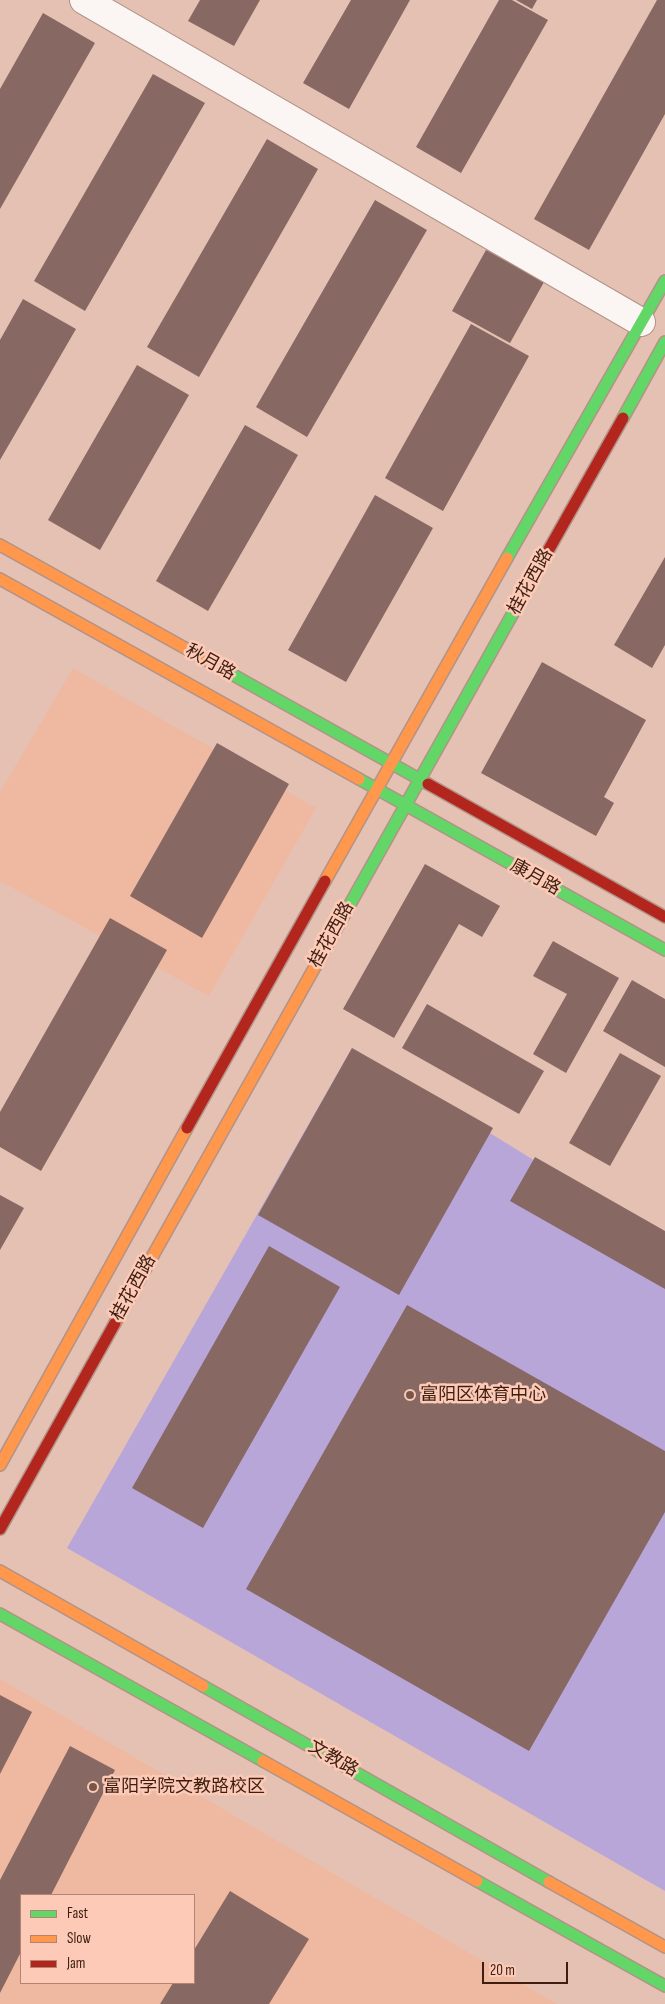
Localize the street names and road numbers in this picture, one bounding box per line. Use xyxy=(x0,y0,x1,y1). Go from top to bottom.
street label: 桂花西路 xyxy=(504,545,558,619)
street label: 秋月路 xyxy=(181,640,239,686)
street label: 康月路 xyxy=(506,855,564,901)
street label: 桂花西路 xyxy=(305,898,359,972)
street label: 桂花西路 xyxy=(107,1251,161,1325)
street label: 文教路 xyxy=(304,1736,362,1782)

